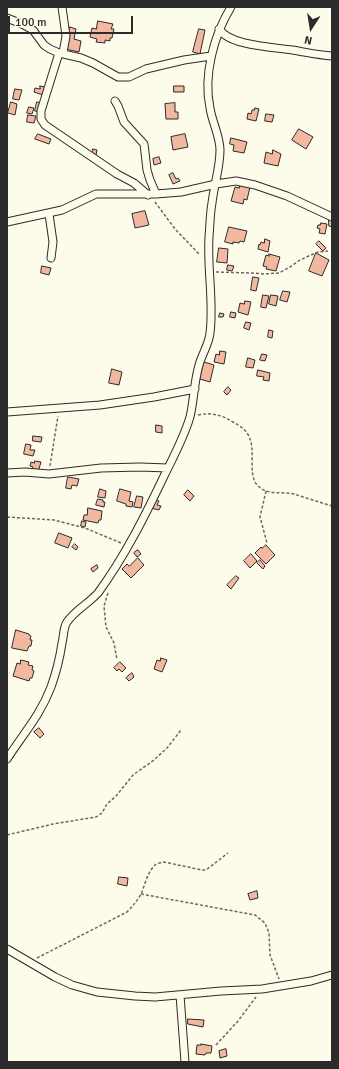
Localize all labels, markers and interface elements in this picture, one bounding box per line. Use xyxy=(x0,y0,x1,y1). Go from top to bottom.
scale bar xyxy=(10,8,135,34)
north arrow xyxy=(291,8,331,48)
text: 100 m xyxy=(15,15,47,30)
text: N xyxy=(303,33,313,47)

